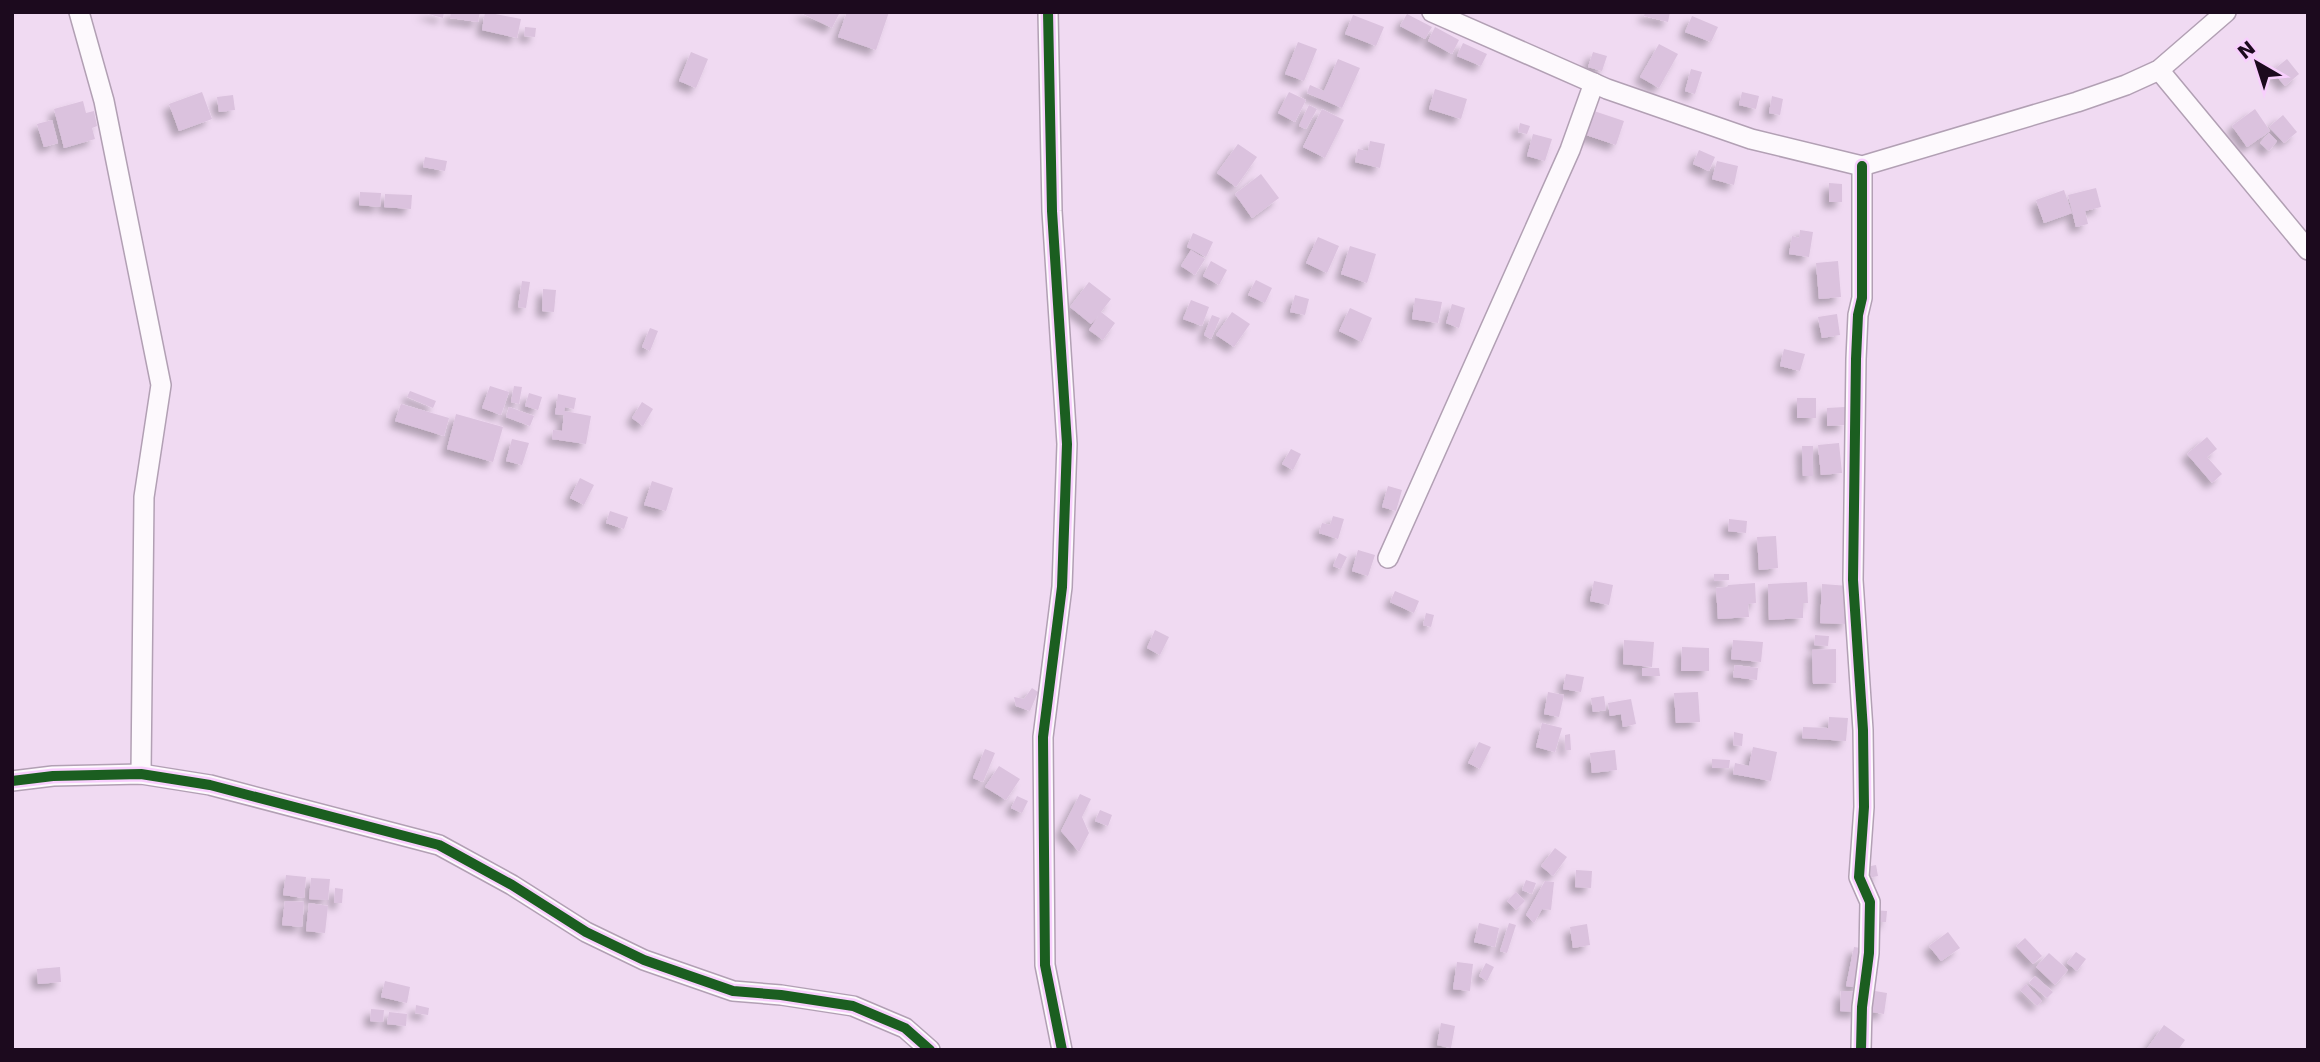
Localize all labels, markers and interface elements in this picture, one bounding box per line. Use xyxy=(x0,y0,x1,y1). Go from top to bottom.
north arrow xyxy=(2222,28,2292,98)
text: N xyxy=(2233,36,2259,63)

